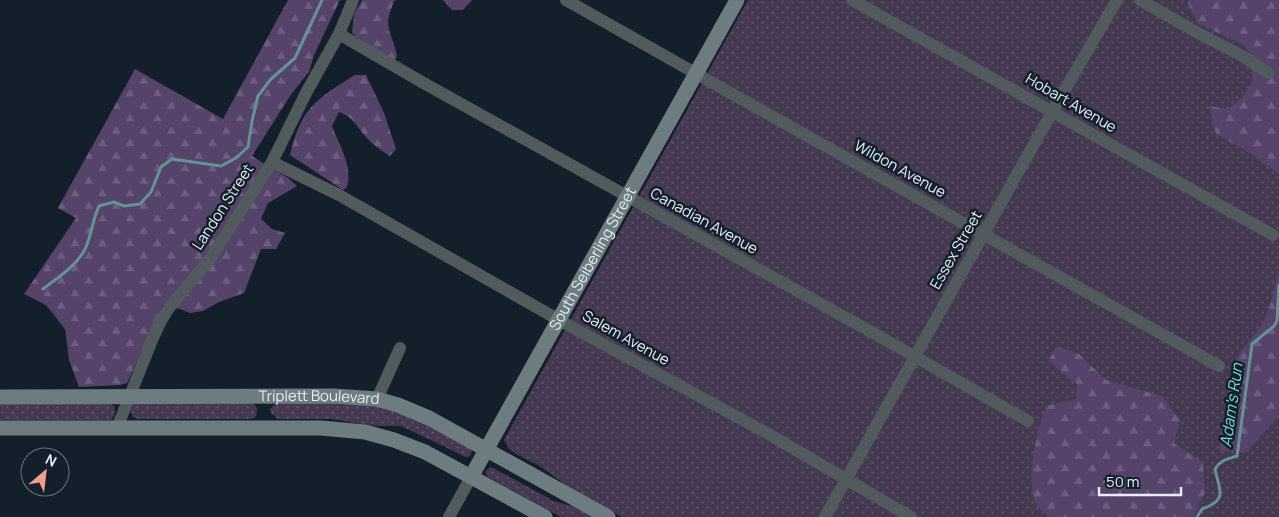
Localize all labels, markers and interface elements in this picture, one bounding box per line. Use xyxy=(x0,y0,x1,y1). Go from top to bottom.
street label: Hobart Avenue xyxy=(1022,68,1121,137)
street label: Wildon Avenue xyxy=(851,135,950,203)
street label: Landon Street xyxy=(187,160,258,254)
street label: Canadian Avenue xyxy=(647,182,762,259)
street label: South Seiberling Street xyxy=(544,183,641,334)
street label: Essex Street xyxy=(925,207,987,293)
street label: Salem Avenue xyxy=(579,305,674,370)
water label: Adam's Run xyxy=(1214,361,1248,448)
street label: Triplett Boulevard xyxy=(258,385,380,409)
north arrow xyxy=(20,447,70,497)
text: N xyxy=(42,449,60,471)
scale bar xyxy=(1099,464,1182,496)
text: 50 m xyxy=(1106,471,1140,492)

